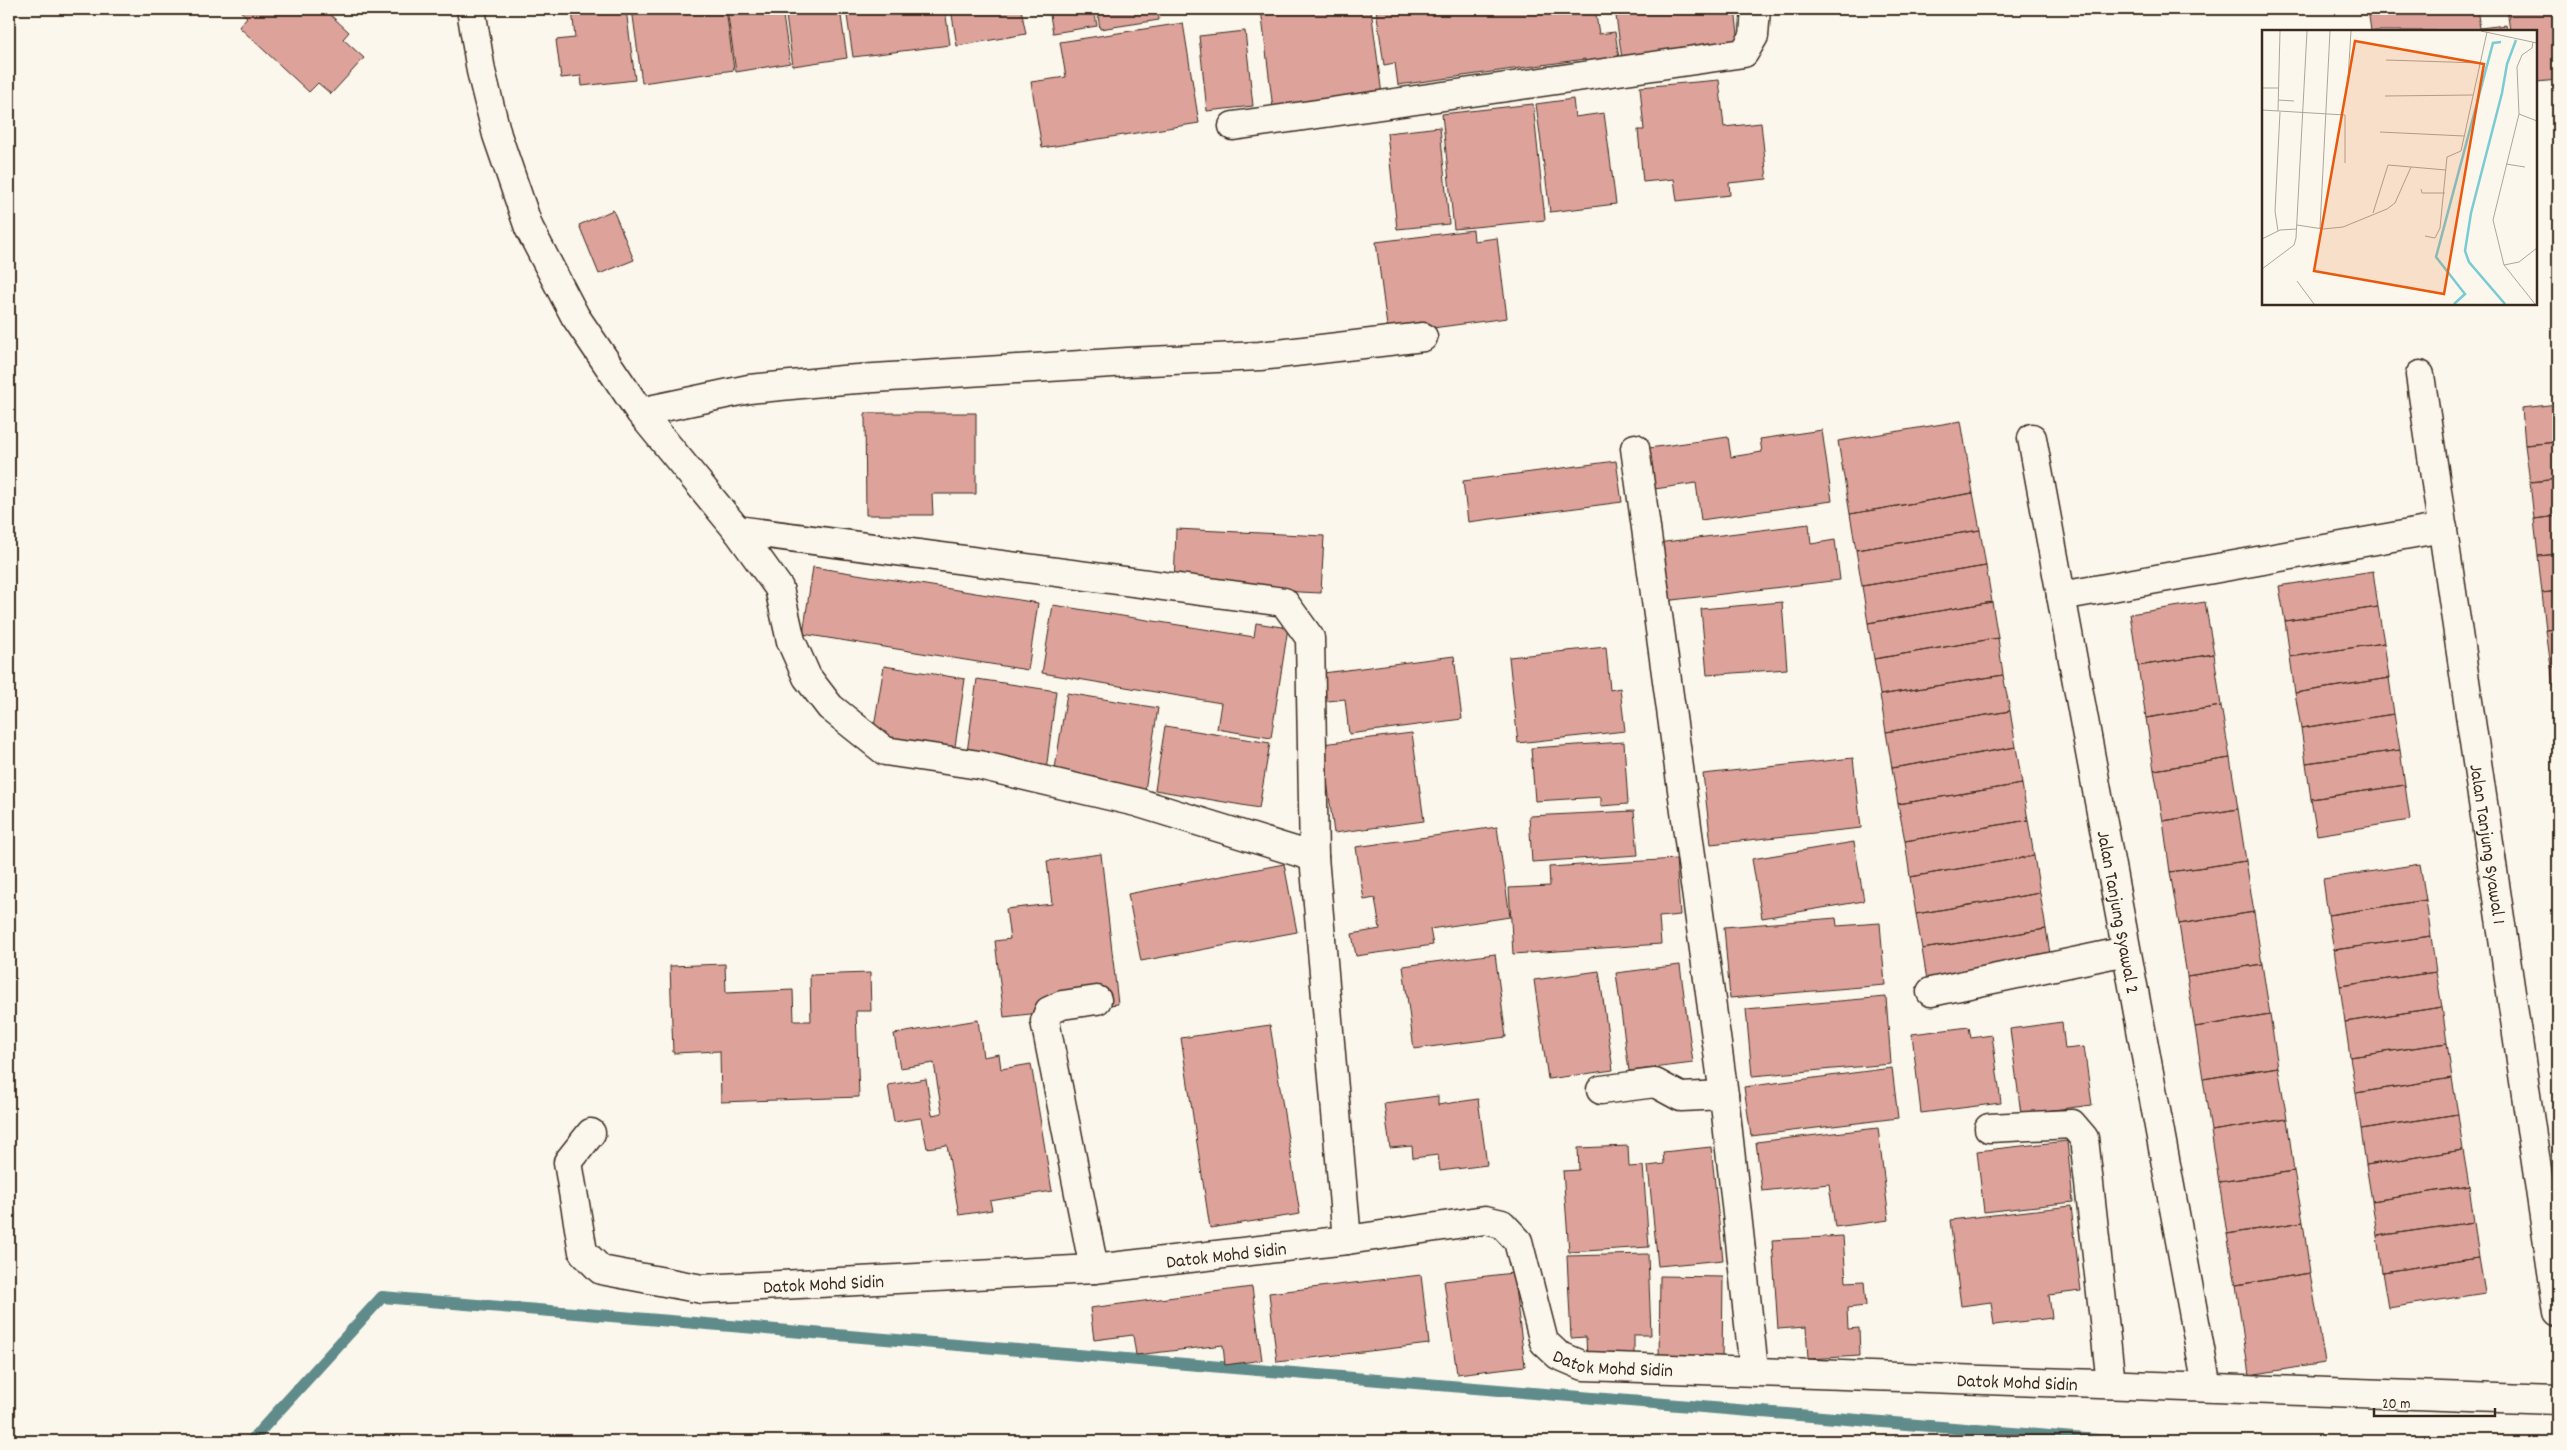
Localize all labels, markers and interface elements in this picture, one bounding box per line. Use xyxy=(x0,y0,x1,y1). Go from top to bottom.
inset map xyxy=(2262,30,2537,305)
street label: Jalan Tanjung Syawal 1 xyxy=(2460,763,2511,926)
street label: Jalan Tanjung Syawal 2 xyxy=(2088,829,2144,997)
street label: Datok Mohd Sidin xyxy=(1165,1237,1288,1278)
street label: Datok Mohd Sidin xyxy=(762,1270,885,1303)
street label: Datok Mohd Sidin xyxy=(1548,1344,1673,1386)
street label: Datok Mohd Sidin xyxy=(1956,1369,2078,1400)
scale bar xyxy=(2374,1385,2496,1417)
text: 20 m xyxy=(2382,1394,2410,1416)

